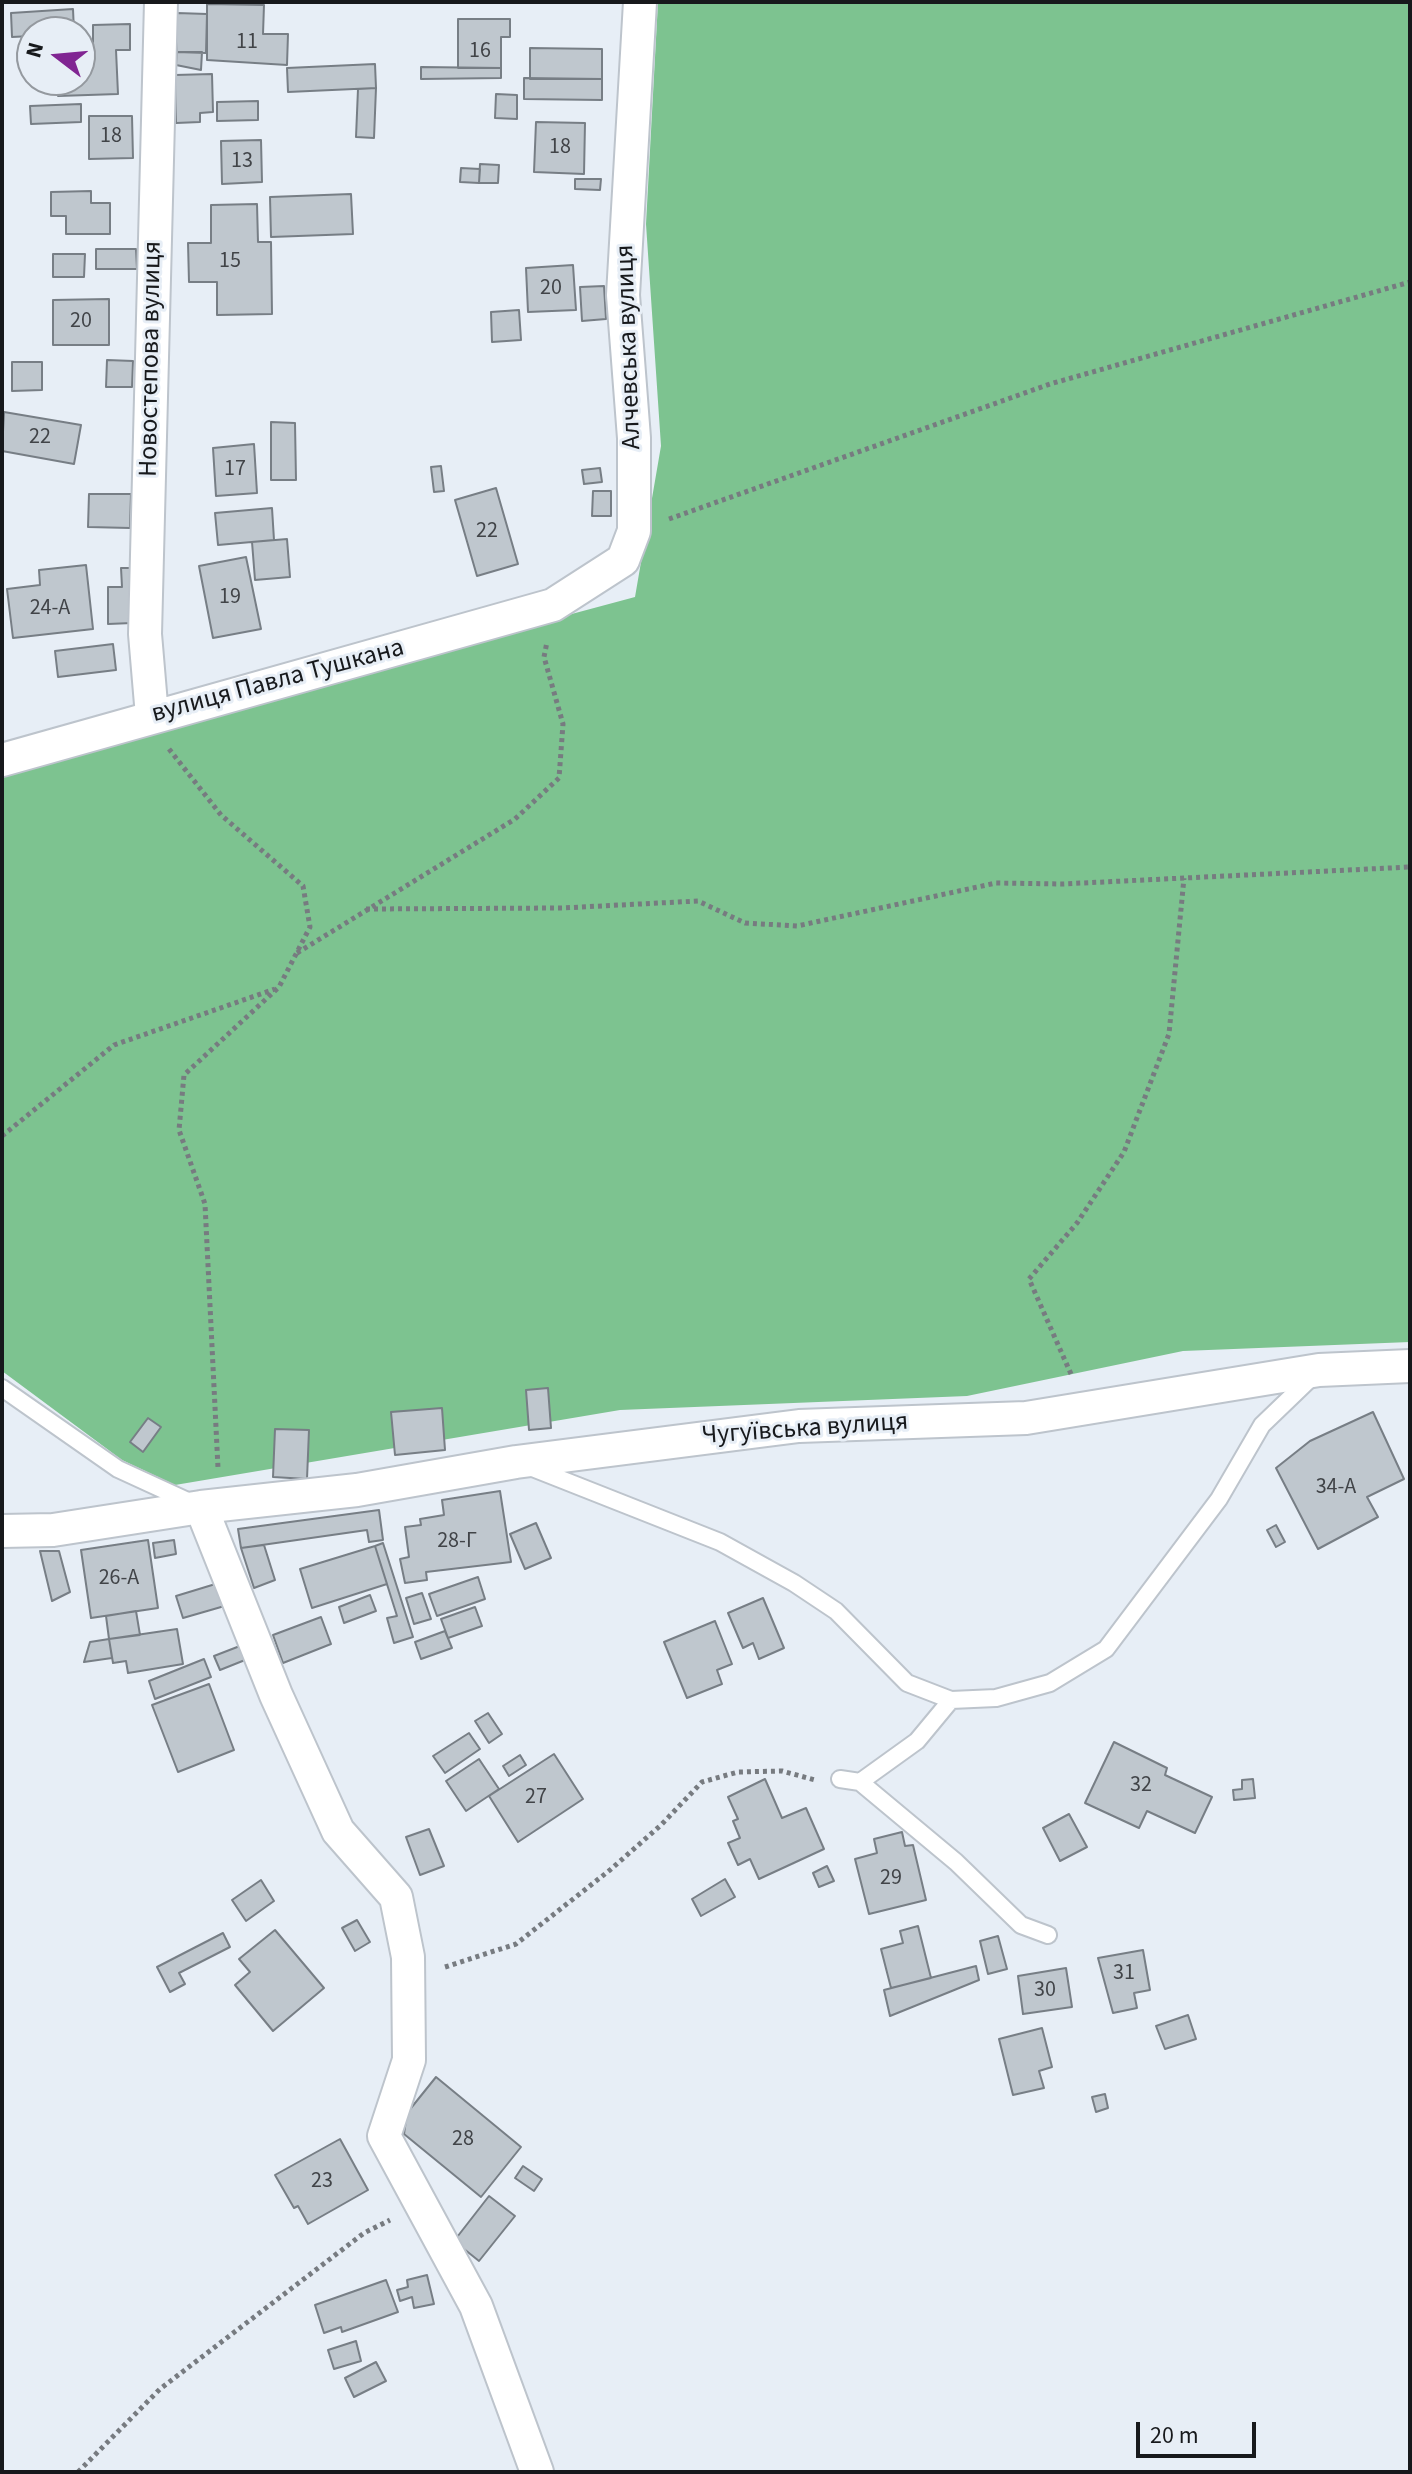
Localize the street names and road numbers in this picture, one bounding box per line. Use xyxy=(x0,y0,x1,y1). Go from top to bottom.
street label: Новостепова вулиця xyxy=(134,241,170,477)
street label: Алчевська вулиця xyxy=(611,244,649,450)
street label: вулиця Павла Тушкана xyxy=(148,633,408,731)
street label: Чугуївська вулиця xyxy=(701,1407,909,1453)

